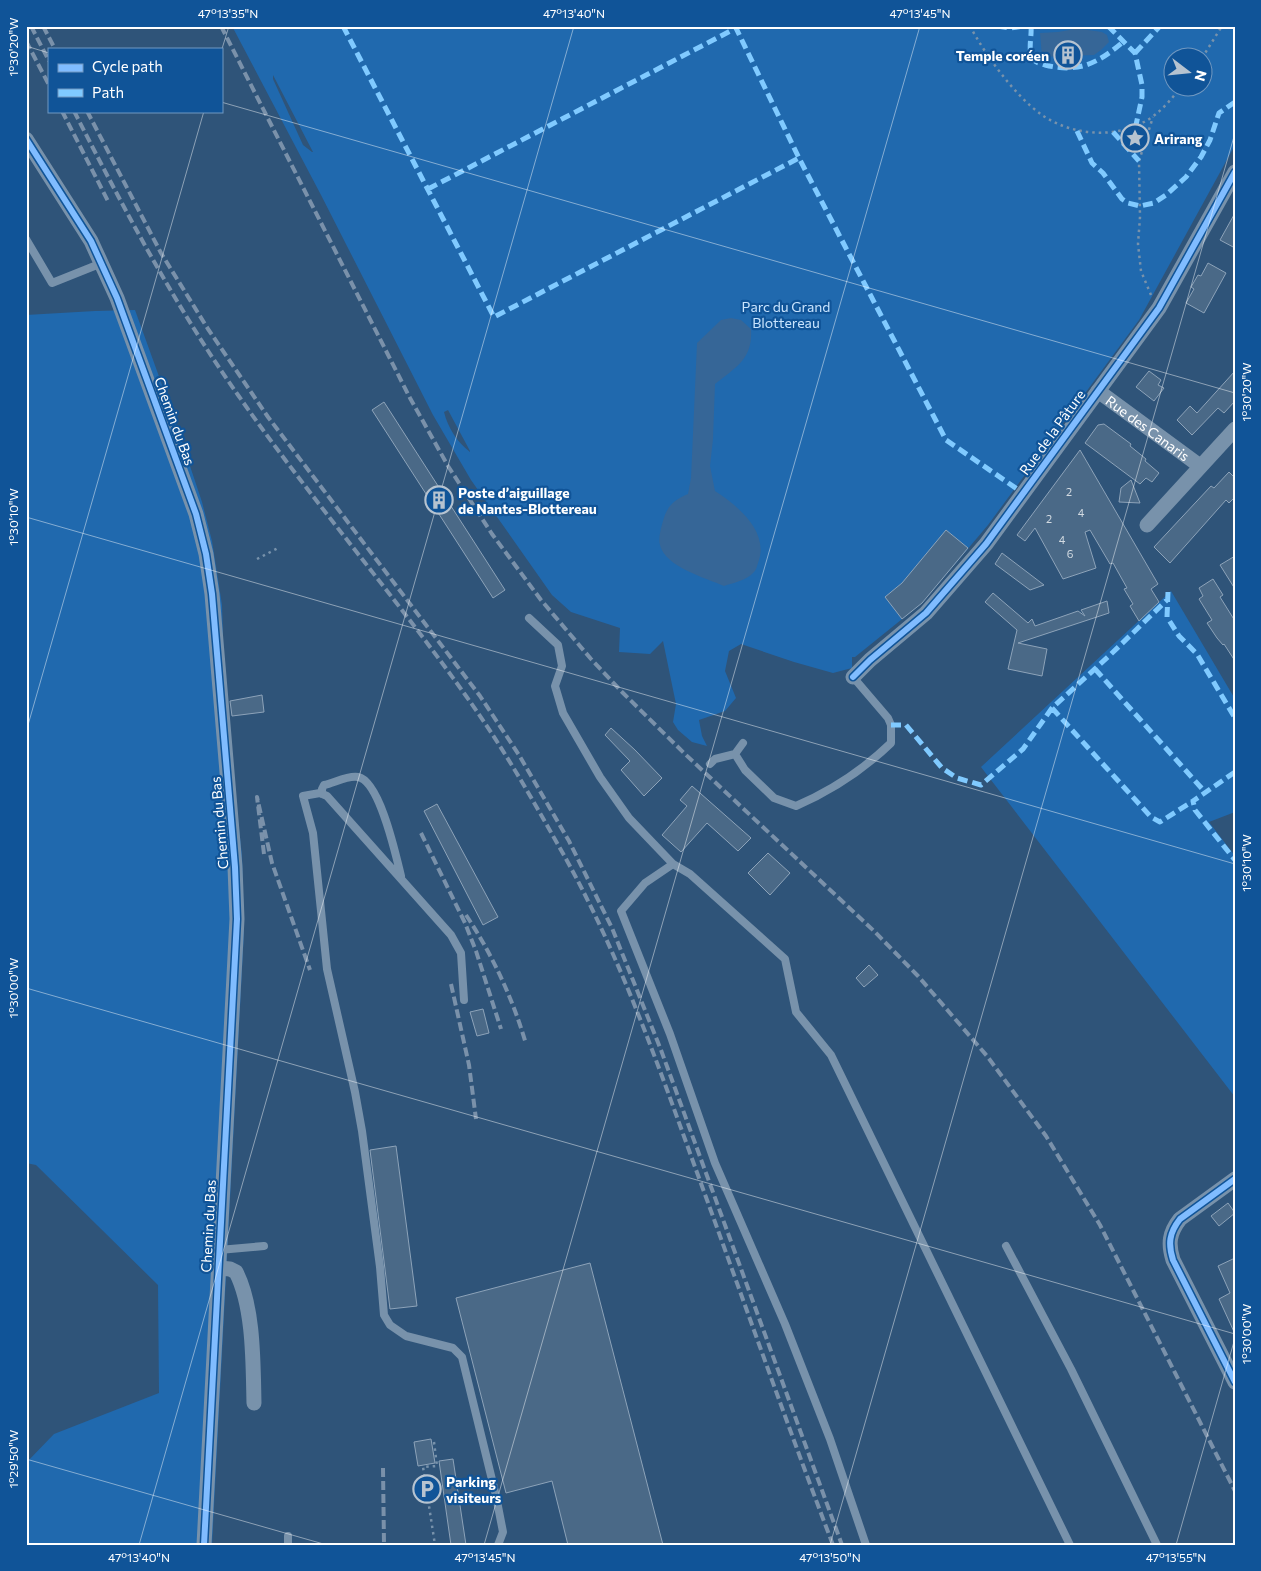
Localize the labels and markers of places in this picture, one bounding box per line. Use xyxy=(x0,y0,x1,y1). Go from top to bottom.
building icon: Temple coréen xyxy=(1053,40,1083,70)
place label: Temple coréen xyxy=(956,47,1049,64)
place icon: Arirang xyxy=(1120,123,1150,153)
place label: Arirang xyxy=(1154,130,1203,147)
place label: Poste d’aiguillage de Nantes-Blottereau xyxy=(458,484,597,517)
building icon: Poste d’aiguillage de Nantes-Blottereau xyxy=(424,485,454,515)
place label: Parking visiteurs xyxy=(446,1473,502,1506)
parking icon: Parking visiteurs xyxy=(412,1474,442,1504)

